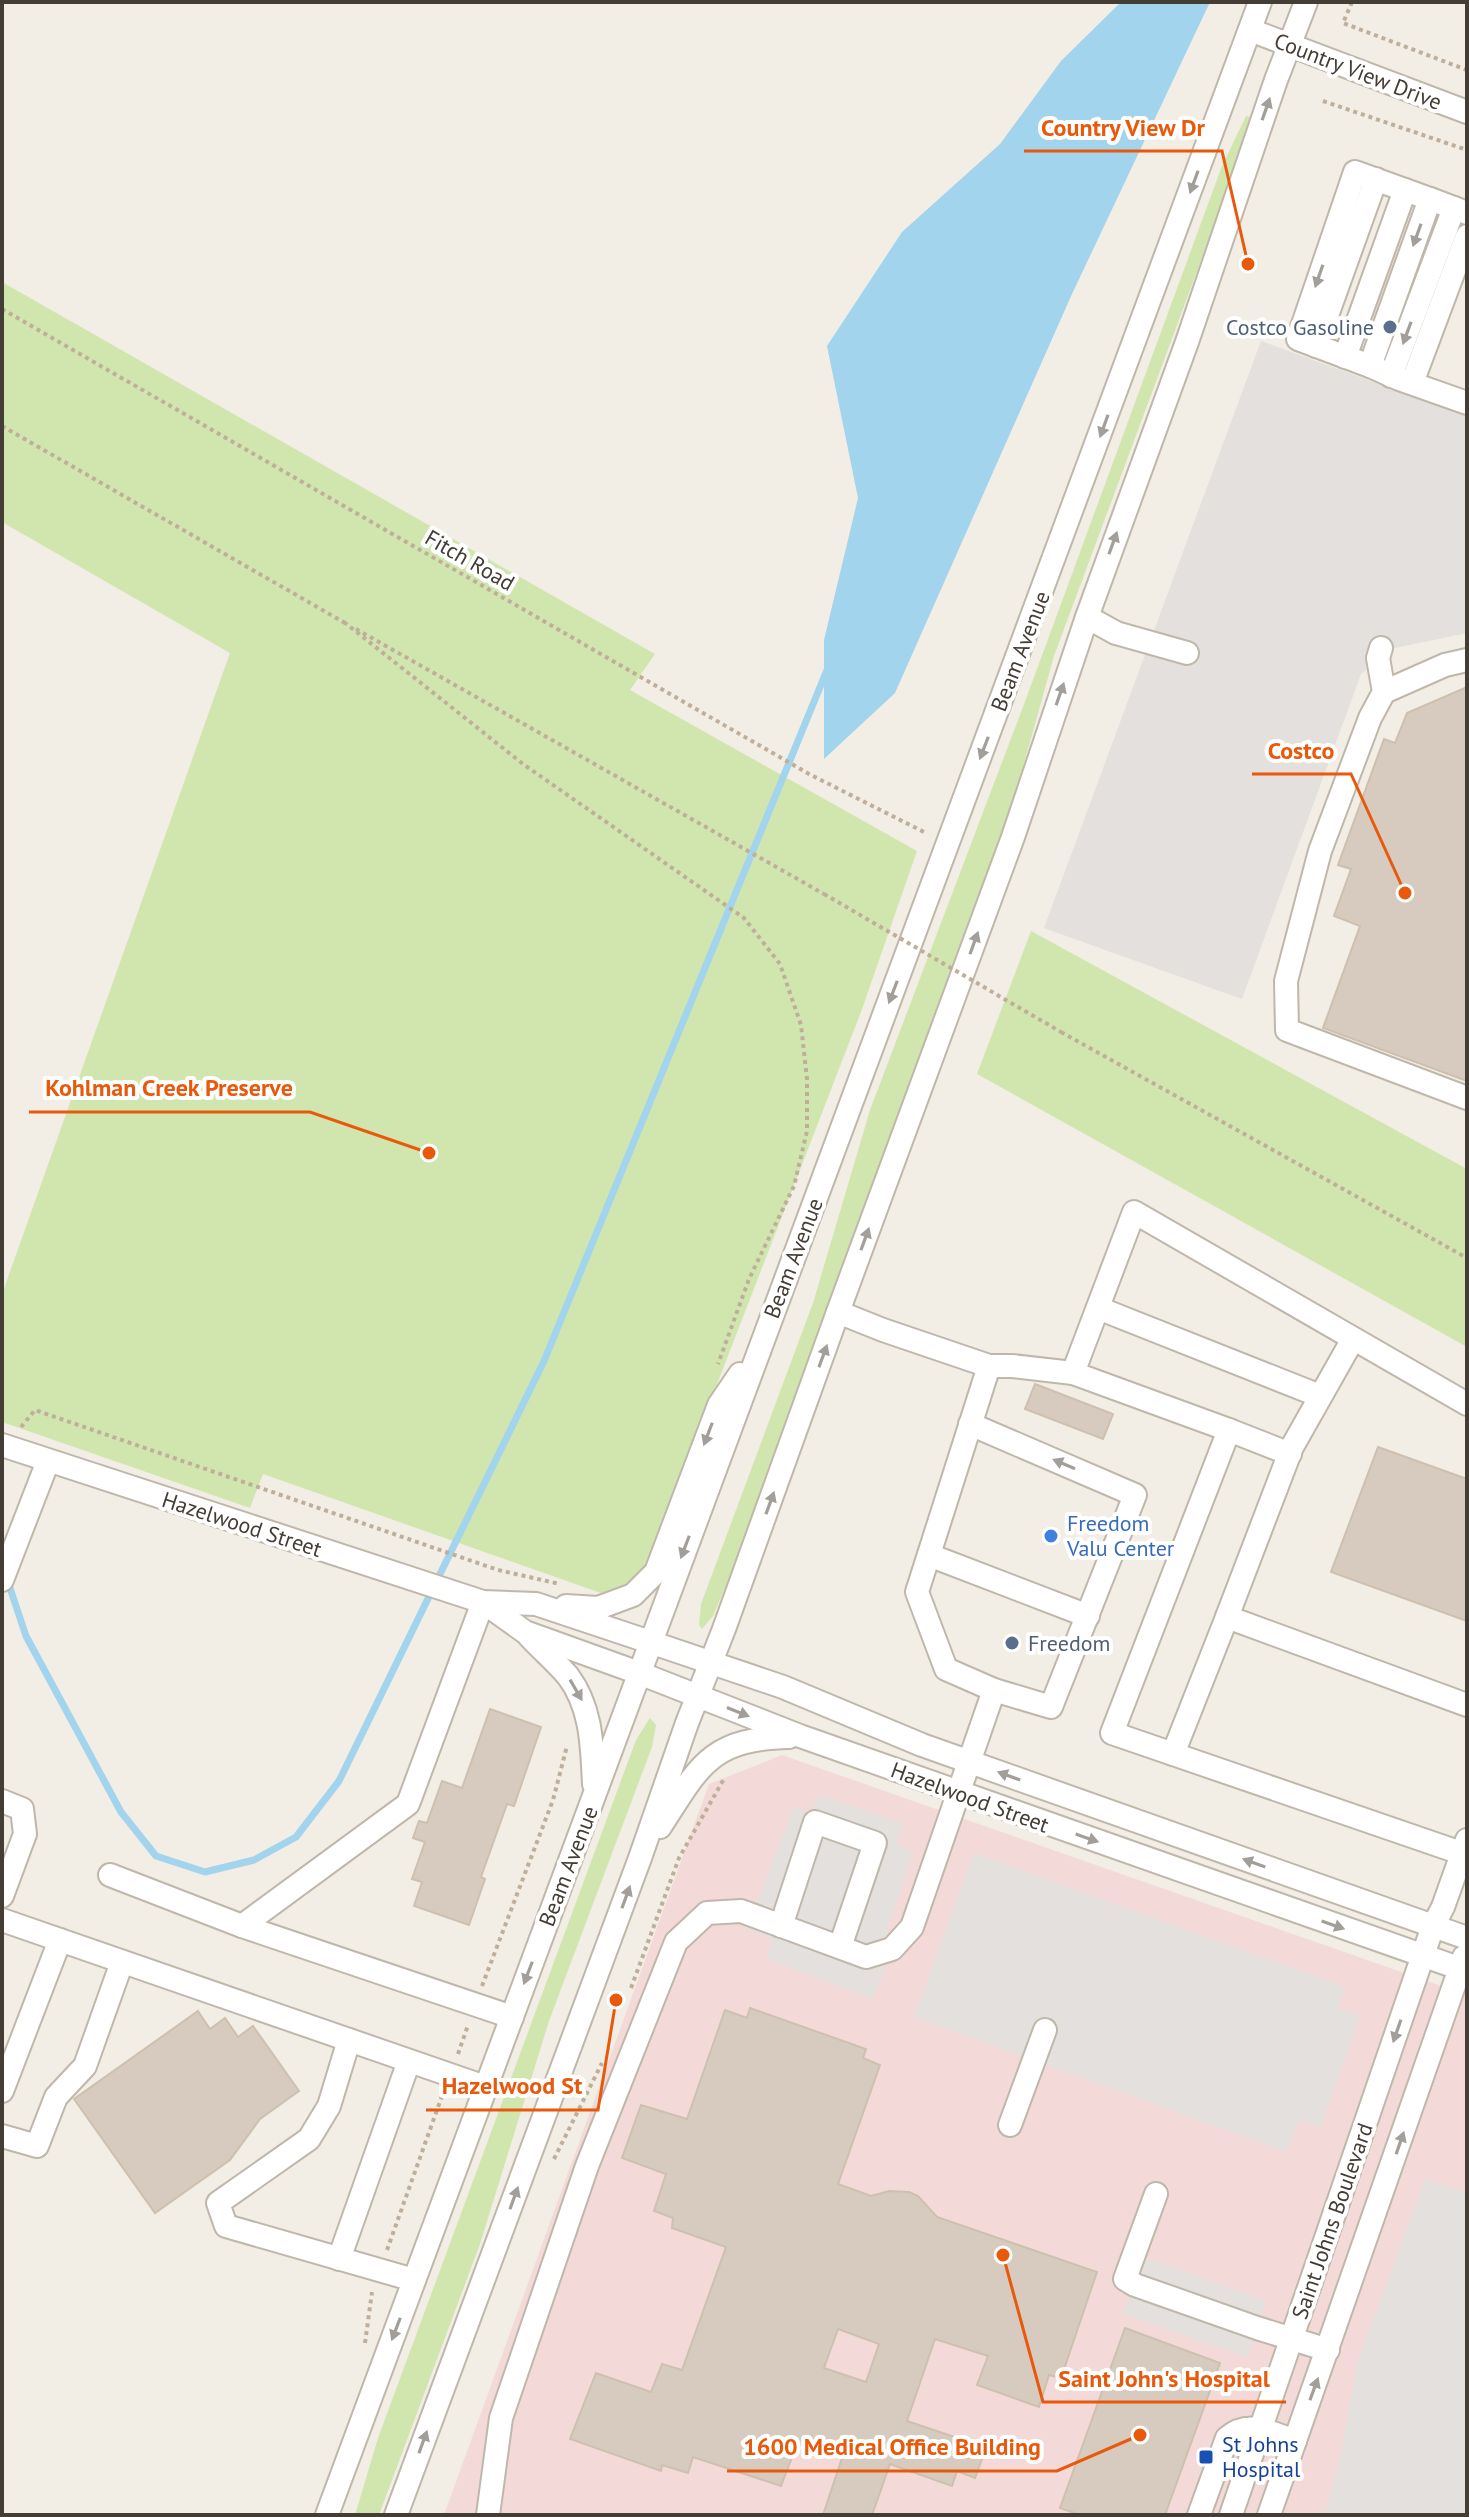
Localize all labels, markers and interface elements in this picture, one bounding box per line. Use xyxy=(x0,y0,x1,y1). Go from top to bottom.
street label: Country View Drive xyxy=(1270,26,1446,116)
one-way arrow xyxy=(1260,97,1272,121)
callout: Country View Dr xyxy=(1024,103,1222,151)
text: Country View Dr xyxy=(1041,112,1206,143)
one-way arrow xyxy=(1187,170,1200,194)
one-way arrow xyxy=(1410,223,1423,247)
one-way arrow xyxy=(1313,265,1325,289)
place label: Costco Gasoline xyxy=(1226,313,1374,341)
marker: Costco Gasoline xyxy=(1381,318,1399,336)
one-way arrow xyxy=(1400,321,1413,345)
one-way arrow xyxy=(1097,414,1110,438)
street label: Fitch Road xyxy=(420,523,520,597)
one-way arrow xyxy=(1108,531,1120,555)
street label: Beam Avenue xyxy=(984,587,1056,715)
one-way arrow xyxy=(1054,682,1067,706)
callout: Costco xyxy=(1252,726,1351,774)
text: Costco xyxy=(1268,735,1334,766)
one-way arrow xyxy=(977,737,990,761)
one-way arrow xyxy=(969,930,981,954)
one-way arrow xyxy=(886,980,899,1004)
callout: Kohlman Creek Preserve xyxy=(29,1064,310,1112)
text: Kohlman Creek Preserve xyxy=(45,1072,293,1103)
street label: Beam Avenue xyxy=(757,1194,829,1322)
one-way arrow xyxy=(859,1227,872,1251)
one-way arrow xyxy=(817,1343,829,1367)
one-way arrow xyxy=(701,1422,714,1446)
one-way arrow xyxy=(1052,1457,1076,1471)
street label: Hazelwood Street xyxy=(159,1485,326,1563)
one-way arrow xyxy=(764,1491,777,1515)
place label: Freedom Valu Center xyxy=(1066,1509,1175,1562)
marker: Freedom Valu Center xyxy=(1042,1527,1060,1545)
one-way arrow xyxy=(678,1535,691,1559)
place label: Freedom xyxy=(1028,1629,1110,1657)
marker: Freedom xyxy=(1003,1634,1021,1652)
one-way arrow xyxy=(569,1679,583,1701)
one-way arrow xyxy=(726,1706,750,1719)
street label: Hazelwood Street xyxy=(887,1755,1053,1839)
one-way arrow xyxy=(997,1769,1021,1781)
street label: Beam Avenue xyxy=(532,1802,604,1930)
one-way arrow xyxy=(1076,1833,1100,1845)
one-way arrow xyxy=(1242,1856,1266,1868)
one-way arrow xyxy=(620,1885,633,1909)
one-way arrow xyxy=(1321,1919,1345,1932)
one-way arrow xyxy=(521,1961,534,1985)
one-way arrow xyxy=(1391,2019,1403,2043)
callout: Hazelwood St xyxy=(426,2062,598,2110)
text: Hazelwood St xyxy=(442,2070,583,2101)
street label: Saint Johns Boulevard xyxy=(1285,2119,1379,2323)
one-way arrow xyxy=(1394,2131,1406,2155)
one-way arrow xyxy=(508,2186,521,2210)
one-way arrow xyxy=(389,2317,402,2341)
callout: Saint John's Hospital xyxy=(1043,2354,1286,2402)
text: Saint John's Hospital xyxy=(1058,2363,1271,2394)
one-way arrow xyxy=(1308,2376,1321,2400)
callout: 1600 Medical Office Building xyxy=(727,2423,1057,2471)
one-way arrow xyxy=(417,2430,430,2454)
place label: St Johns Hospital xyxy=(1222,2430,1301,2483)
text: 1600 Medical Office Building xyxy=(743,2431,1041,2462)
marker: St Johns Hospital xyxy=(1197,2448,1215,2466)

